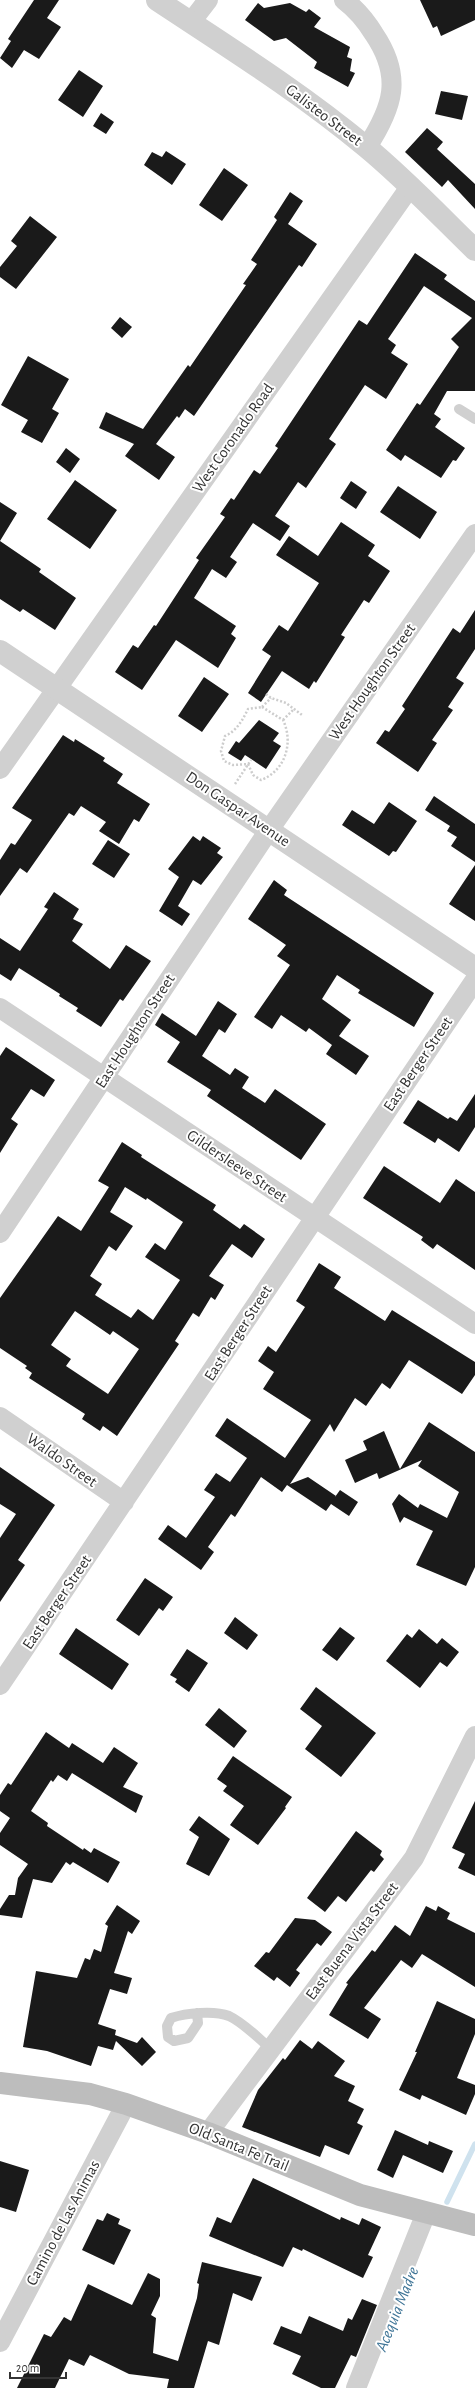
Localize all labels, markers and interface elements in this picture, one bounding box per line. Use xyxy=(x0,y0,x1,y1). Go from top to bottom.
street label: Galisteo Street xyxy=(283,81,365,149)
street label: West Coronado Road xyxy=(189,380,277,496)
street label: West Houghton Street xyxy=(326,621,418,743)
street label: Don Gaspar Avenue xyxy=(183,768,293,850)
street label: East Houghton Street xyxy=(92,971,178,1091)
street label: East Berger Street xyxy=(381,1014,455,1114)
street label: Gildersleeve Street xyxy=(184,1127,290,1205)
street label: East Berger Street xyxy=(201,1282,275,1384)
street label: Waldo Street xyxy=(24,1430,100,1490)
street label: East Berger Street xyxy=(20,1552,94,1652)
street label: East Buena Vista Street xyxy=(303,1879,401,2003)
street label: Old Santa Fe Trail xyxy=(187,2120,291,2174)
street label: Camino de Las Animas xyxy=(23,2158,103,2288)
water label: Acequia Madre xyxy=(372,2264,423,2355)
scale bar xyxy=(10,2354,66,2380)
text: 20 m xyxy=(16,2362,39,2374)

